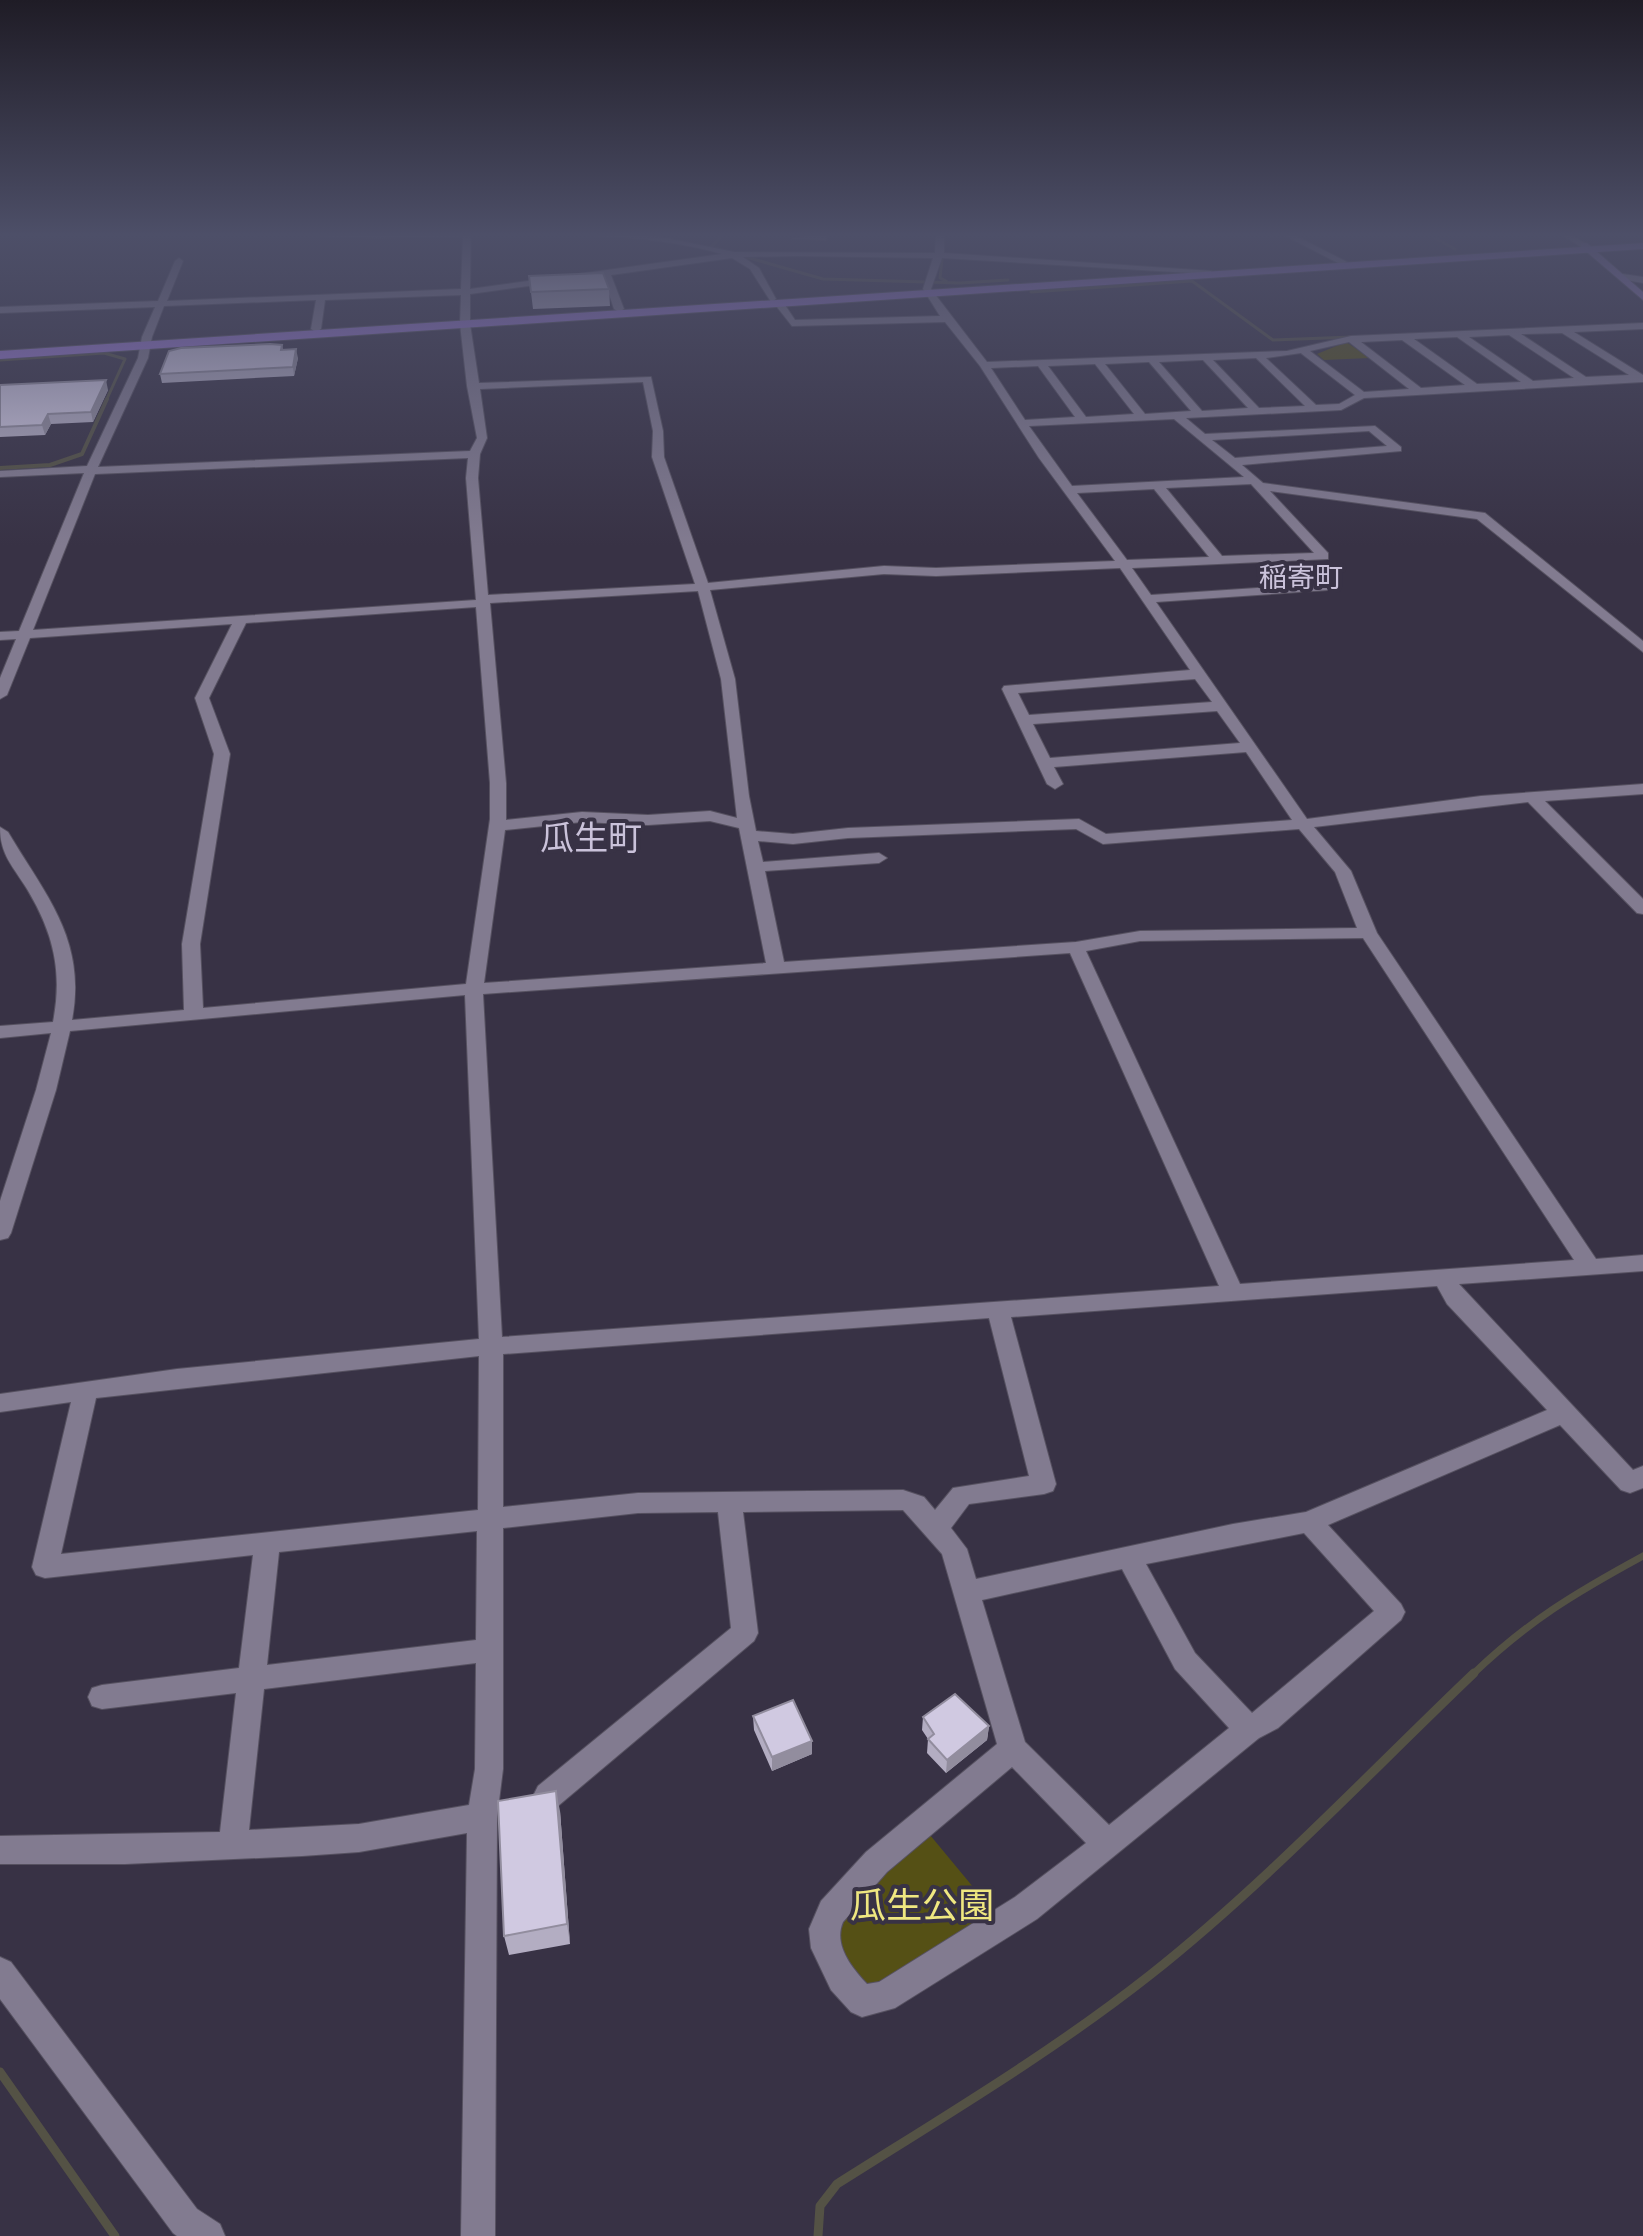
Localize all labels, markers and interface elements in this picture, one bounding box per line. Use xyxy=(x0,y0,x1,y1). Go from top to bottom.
district label: 稲寄町 xyxy=(1259,559,1343,593)
district label: 瓜生町 xyxy=(540,815,642,857)
park label: 瓜生公園 xyxy=(850,1881,994,1925)

